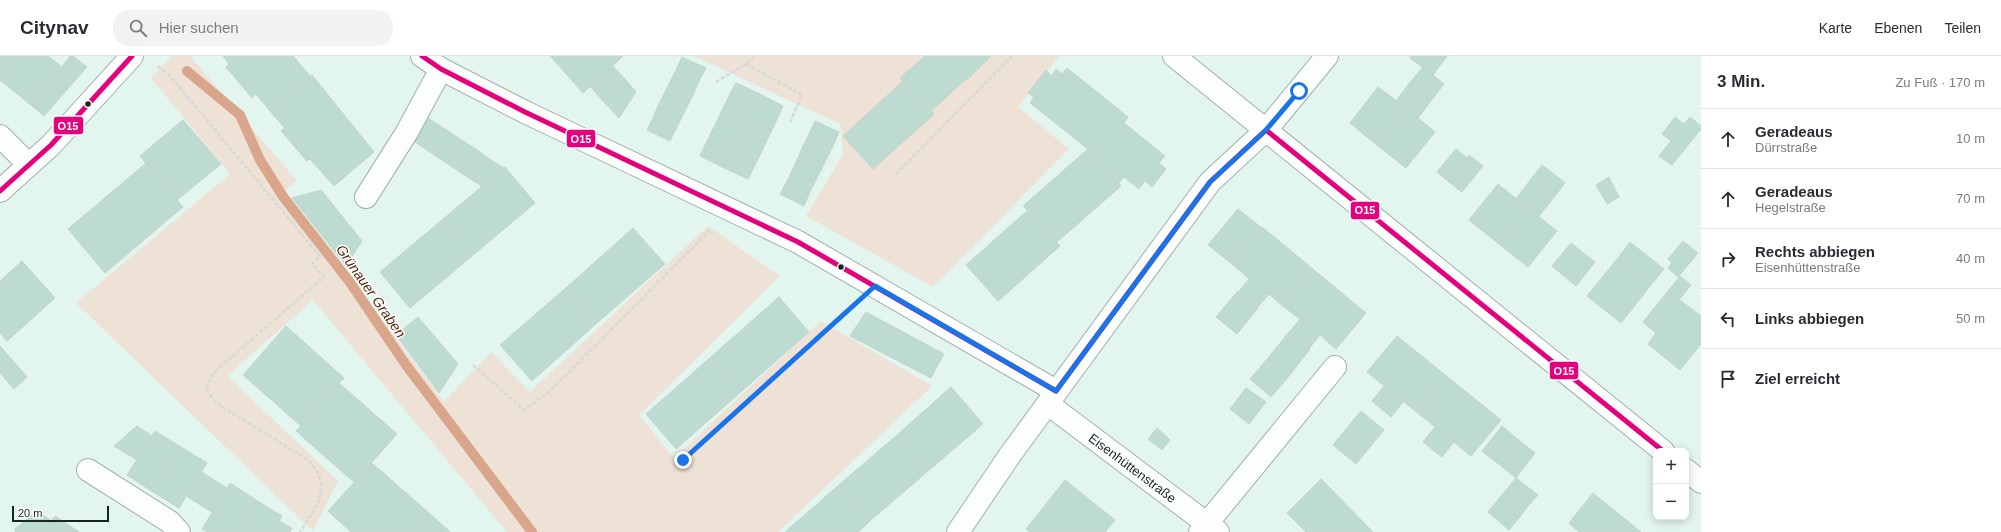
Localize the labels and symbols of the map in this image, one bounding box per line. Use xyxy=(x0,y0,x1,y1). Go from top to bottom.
route start xyxy=(1290,82,1308,100)
unlabelled marker xyxy=(83,99,93,109)
line badge: O15 xyxy=(53,116,84,135)
text: O15 xyxy=(58,120,78,132)
line badge: O15 xyxy=(566,129,596,148)
text: O15 xyxy=(571,133,591,145)
line badge: O15 xyxy=(1350,201,1380,220)
text: O15 xyxy=(1355,204,1375,216)
water label: Grünauer Graben xyxy=(333,241,409,341)
unlabelled marker xyxy=(836,262,846,272)
line badge: O15 xyxy=(1549,361,1579,380)
text: O15 xyxy=(1554,365,1574,377)
street label: Eisenhüttenstraße xyxy=(1086,430,1179,506)
route end xyxy=(674,451,692,469)
scale bar xyxy=(12,504,109,523)

